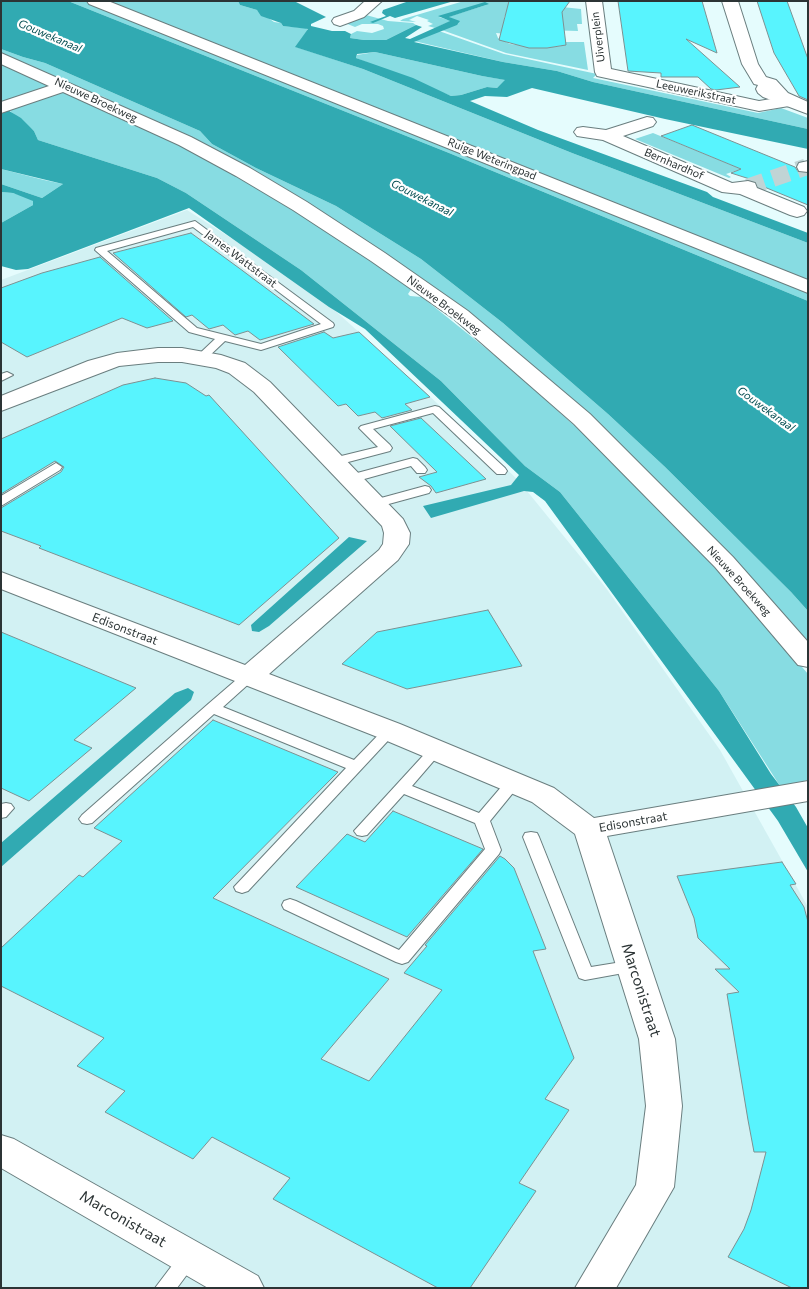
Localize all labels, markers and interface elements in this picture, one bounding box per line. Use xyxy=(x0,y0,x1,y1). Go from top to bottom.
street label: Uiverplein xyxy=(588,11,608,63)
water label: Gouwekanaal xyxy=(16,17,84,55)
street label: Nieuwe Broekweg xyxy=(53,75,139,125)
street label: Leeuwerikstraat xyxy=(655,77,737,107)
street label: Ruige Weteringpad xyxy=(446,135,538,183)
street label: Bernhardhof xyxy=(642,146,706,182)
water label: Gouwekanaal xyxy=(389,177,455,219)
street label: James Wattstraat xyxy=(202,228,280,290)
street label: Nieuwe Broekweg xyxy=(404,273,484,337)
water label: Gouwekanaal xyxy=(735,384,797,434)
street label: Nieuwe Broekweg xyxy=(704,543,774,619)
street label: Edisonstraat xyxy=(90,610,160,648)
street label: Edisonstraat xyxy=(598,809,668,835)
street label: Marconistraat xyxy=(617,941,665,1039)
street label: Marconistraat xyxy=(76,1187,170,1251)

